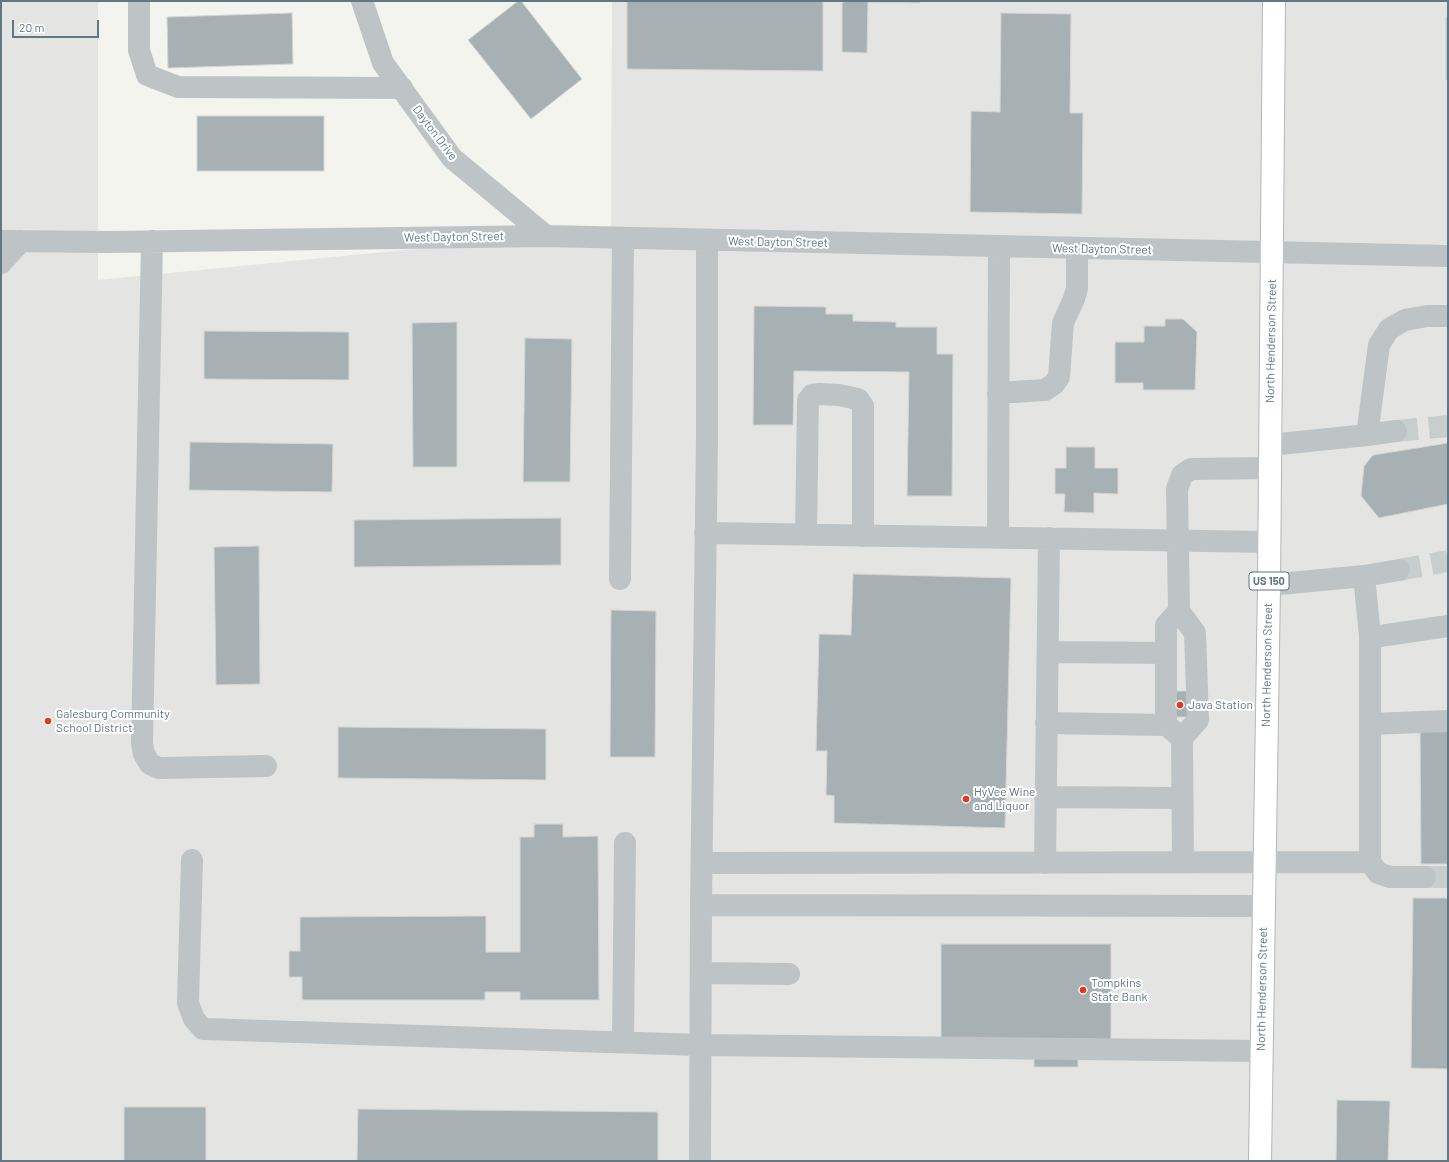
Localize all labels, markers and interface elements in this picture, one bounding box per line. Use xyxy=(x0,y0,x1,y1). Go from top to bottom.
scale bar xyxy=(14,12,101,38)
text: 20 m xyxy=(19,20,45,34)
street label: Dayton Drive xyxy=(410,103,460,163)
street label: West Dayton Street xyxy=(404,229,504,245)
street label: West Dayton Street xyxy=(728,234,828,250)
street label: West Dayton Street xyxy=(1052,241,1152,257)
street label: North Henderson Street xyxy=(1263,279,1279,403)
road number: US 150 xyxy=(1249,572,1289,590)
street label: North Henderson Street xyxy=(1259,603,1275,727)
place label: Java Station xyxy=(1188,698,1253,712)
marker: Java Station xyxy=(1175,700,1185,710)
place label: Galesburg Community School District xyxy=(56,707,170,735)
marker: Galesburg Community School District xyxy=(43,716,53,726)
place label: HyVee Wine and Liquor xyxy=(974,785,1035,813)
marker: HyVee Wine and Liquor xyxy=(961,794,971,804)
street label: North Henderson Street xyxy=(1254,927,1270,1051)
place label: Tompkins State Bank xyxy=(1091,976,1147,1004)
marker: Tompkins State Bank xyxy=(1078,985,1088,995)

